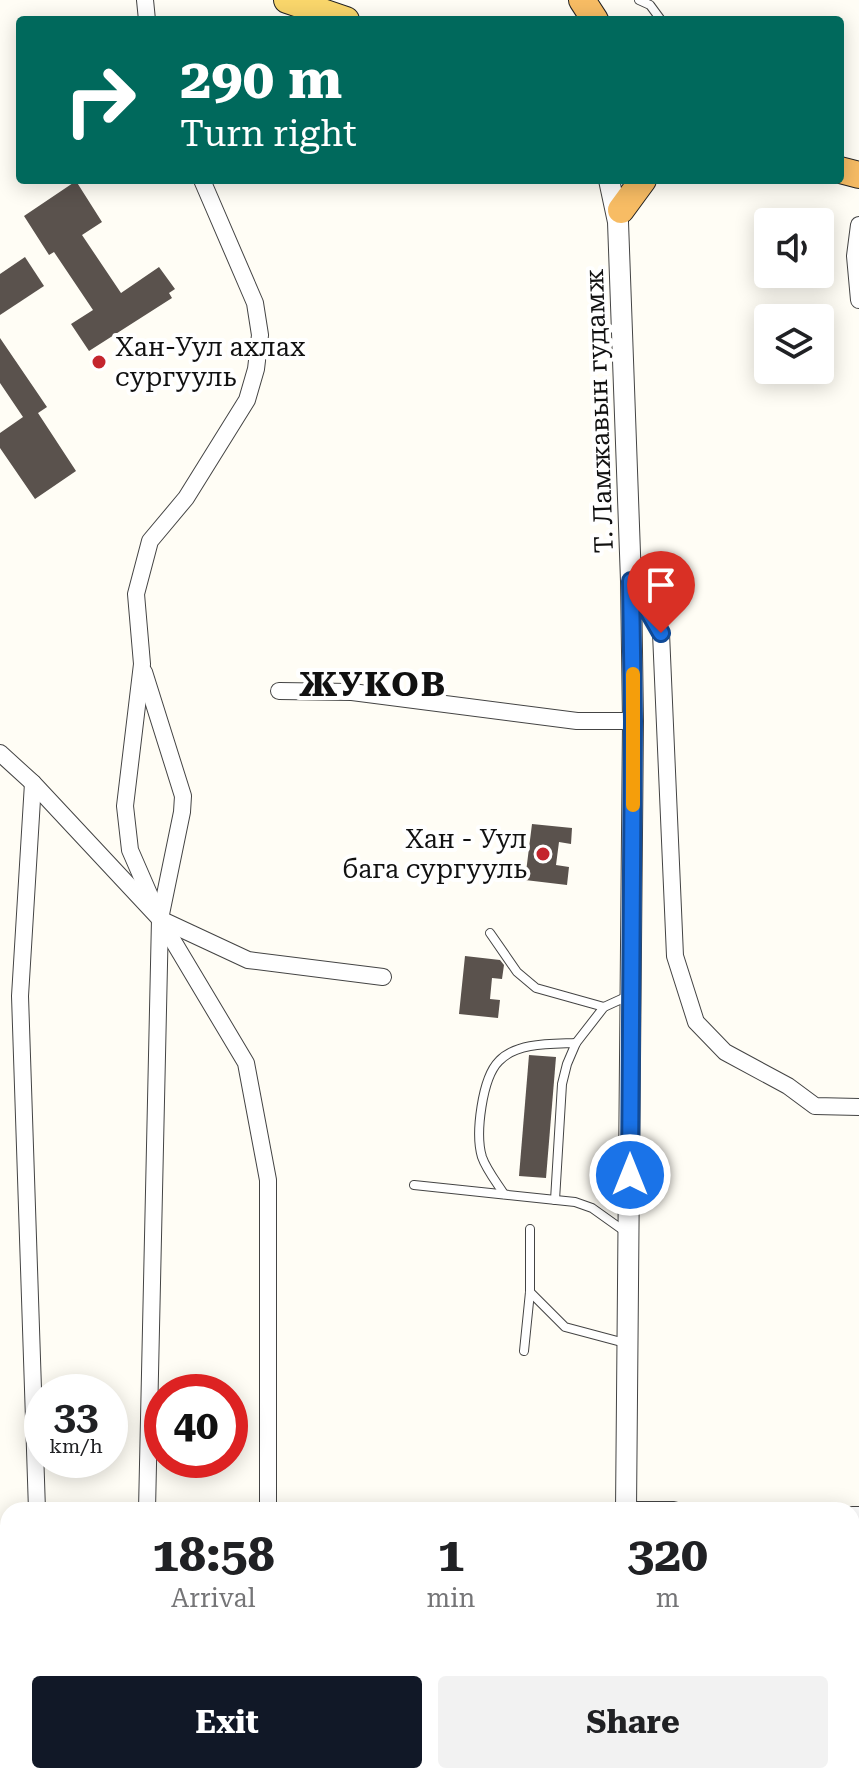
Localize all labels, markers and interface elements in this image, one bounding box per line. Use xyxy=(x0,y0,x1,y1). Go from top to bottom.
text: 290 m xyxy=(180,46,342,112)
icon: right xyxy=(48,48,152,152)
text: Turn right xyxy=(180,113,357,155)
map controls xyxy=(754,208,834,384)
button: sound xyxy=(754,208,834,288)
street label: Т. Ламжавын гудамж xyxy=(579,268,619,554)
button: layers xyxy=(754,304,834,384)
place label: Хан-Уул ахлах сургууль xyxy=(115,332,305,392)
marker: Хан-Уул ахлах сургууль xyxy=(90,353,108,371)
pin xyxy=(627,551,695,633)
icon: arrive xyxy=(639,563,683,607)
district label: ЖУКОВ xyxy=(299,664,447,704)
place label: Хан - Уул бага сургууль xyxy=(343,824,527,884)
marker: Хан - Уул бага сургууль xyxy=(534,845,552,863)
position arrow xyxy=(588,1133,672,1217)
speed limit sign: 40 xyxy=(144,1374,248,1478)
text: 33 xyxy=(54,1392,98,1439)
text: km/h xyxy=(49,1434,103,1458)
text: 18:58 xyxy=(152,1527,275,1583)
text: 1 xyxy=(437,1527,464,1583)
text: 320 xyxy=(627,1527,708,1583)
text: Arrival xyxy=(171,1583,256,1613)
text: min xyxy=(427,1583,475,1613)
text: m xyxy=(656,1583,680,1613)
button: Exit xyxy=(32,1676,422,1768)
button: Share xyxy=(438,1676,828,1768)

